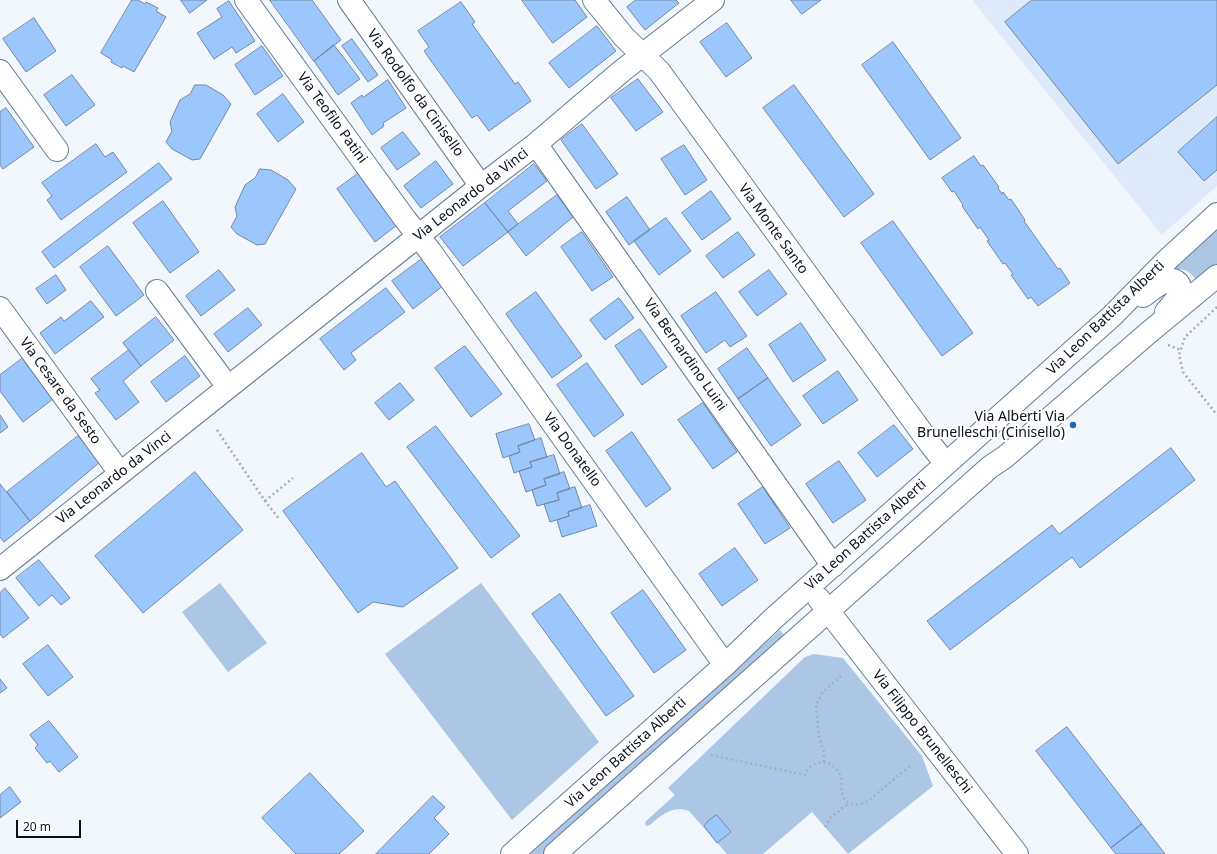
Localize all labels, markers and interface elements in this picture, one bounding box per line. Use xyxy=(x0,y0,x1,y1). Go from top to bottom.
street label: Via Rodolfo da Cinisello xyxy=(363,26,467,160)
street label: Via Teofilo Patini xyxy=(293,69,371,167)
street label: Via Leonardo da Vinci xyxy=(410,145,532,245)
street label: Via Monte Santo xyxy=(735,181,811,277)
street label: Via Leon Battista Alberti xyxy=(1044,257,1168,379)
street label: Via Bernardino Luini xyxy=(640,296,730,414)
street label: Via Cesare da Sesto xyxy=(16,334,104,448)
place label: Via Alberti Via Brunelleschi (Cinisello) xyxy=(917,409,1065,442)
street label: Via Donatello xyxy=(540,410,604,490)
marker: Via Alberti Via Brunelleschi (Cinisello) xyxy=(1068,420,1078,430)
street label: Via Leonardo da Vinci xyxy=(53,428,175,528)
street label: Via Leon Battista Alberti xyxy=(802,476,930,594)
street label: Via Filippo Brunelleschi xyxy=(869,667,975,797)
street label: Via Leon Battista Alberti xyxy=(562,694,690,812)
scale bar xyxy=(18,812,83,838)
text: 20 m xyxy=(23,818,51,835)

